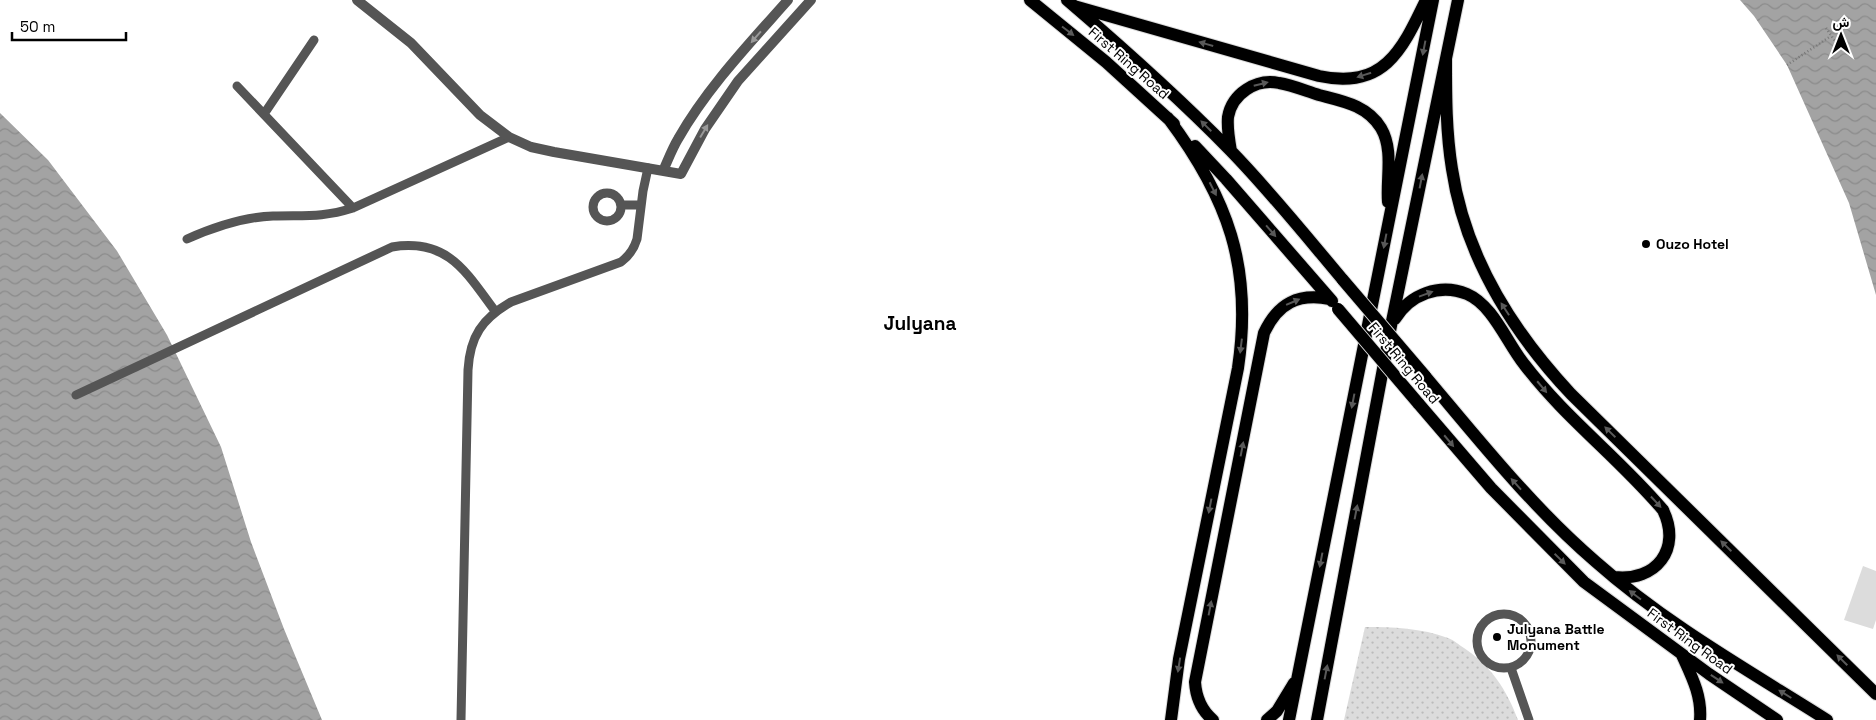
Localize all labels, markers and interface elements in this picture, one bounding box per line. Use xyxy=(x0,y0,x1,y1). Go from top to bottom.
scale bar xyxy=(12,10,126,42)
north arrow xyxy=(1816,10,1866,60)
text: ش xyxy=(1833,13,1850,31)
text: 50 m xyxy=(20,17,55,36)
street label: First Ring Road xyxy=(1085,23,1173,103)
one-way arrow xyxy=(1061,26,1075,36)
one-way arrow xyxy=(750,30,761,43)
one-way arrow xyxy=(1199,39,1214,47)
one-way arrow xyxy=(1419,40,1427,56)
one-way arrow xyxy=(1356,71,1371,79)
one-way arrow xyxy=(1253,80,1268,88)
one-way arrow xyxy=(1200,120,1212,132)
one-way arrow xyxy=(699,124,708,137)
one-way arrow xyxy=(1417,174,1425,189)
one-way arrow xyxy=(1209,182,1217,196)
one-way arrow xyxy=(1265,224,1276,237)
one-way arrow xyxy=(1380,234,1388,250)
place label: Ouzo Hotel xyxy=(1656,235,1729,253)
marker: Ouzo Hotel xyxy=(1640,238,1652,250)
one-way arrow xyxy=(1419,290,1434,298)
one-way arrow xyxy=(1286,297,1300,305)
one-way arrow xyxy=(1500,302,1510,315)
district label: Julyana xyxy=(883,311,957,336)
street label: First Ring Road xyxy=(1365,318,1443,408)
one-way arrow xyxy=(1237,339,1245,355)
one-way arrow xyxy=(1536,380,1548,392)
one-way arrow xyxy=(1348,393,1356,409)
one-way arrow xyxy=(1604,426,1616,438)
one-way arrow xyxy=(1443,434,1454,447)
one-way arrow xyxy=(1238,440,1246,456)
one-way arrow xyxy=(1511,478,1522,491)
one-way arrow xyxy=(1650,496,1662,508)
one-way arrow xyxy=(1206,498,1214,514)
one-way arrow xyxy=(1353,504,1361,520)
one-way arrow xyxy=(1720,540,1732,552)
one-way arrow xyxy=(1316,552,1324,568)
one-way arrow xyxy=(1554,553,1566,565)
one-way arrow xyxy=(1629,589,1642,600)
one-way arrow xyxy=(1206,601,1214,616)
street label: First Ring Road xyxy=(1644,604,1736,678)
place label: Julyana Battle Monument xyxy=(1507,620,1605,654)
marker: Julyana Battle Monument xyxy=(1491,631,1503,643)
one-way arrow xyxy=(1836,654,1848,666)
one-way arrow xyxy=(1174,658,1182,674)
one-way arrow xyxy=(1322,665,1330,680)
one-way arrow xyxy=(1710,674,1723,684)
one-way arrow xyxy=(1779,689,1792,699)

